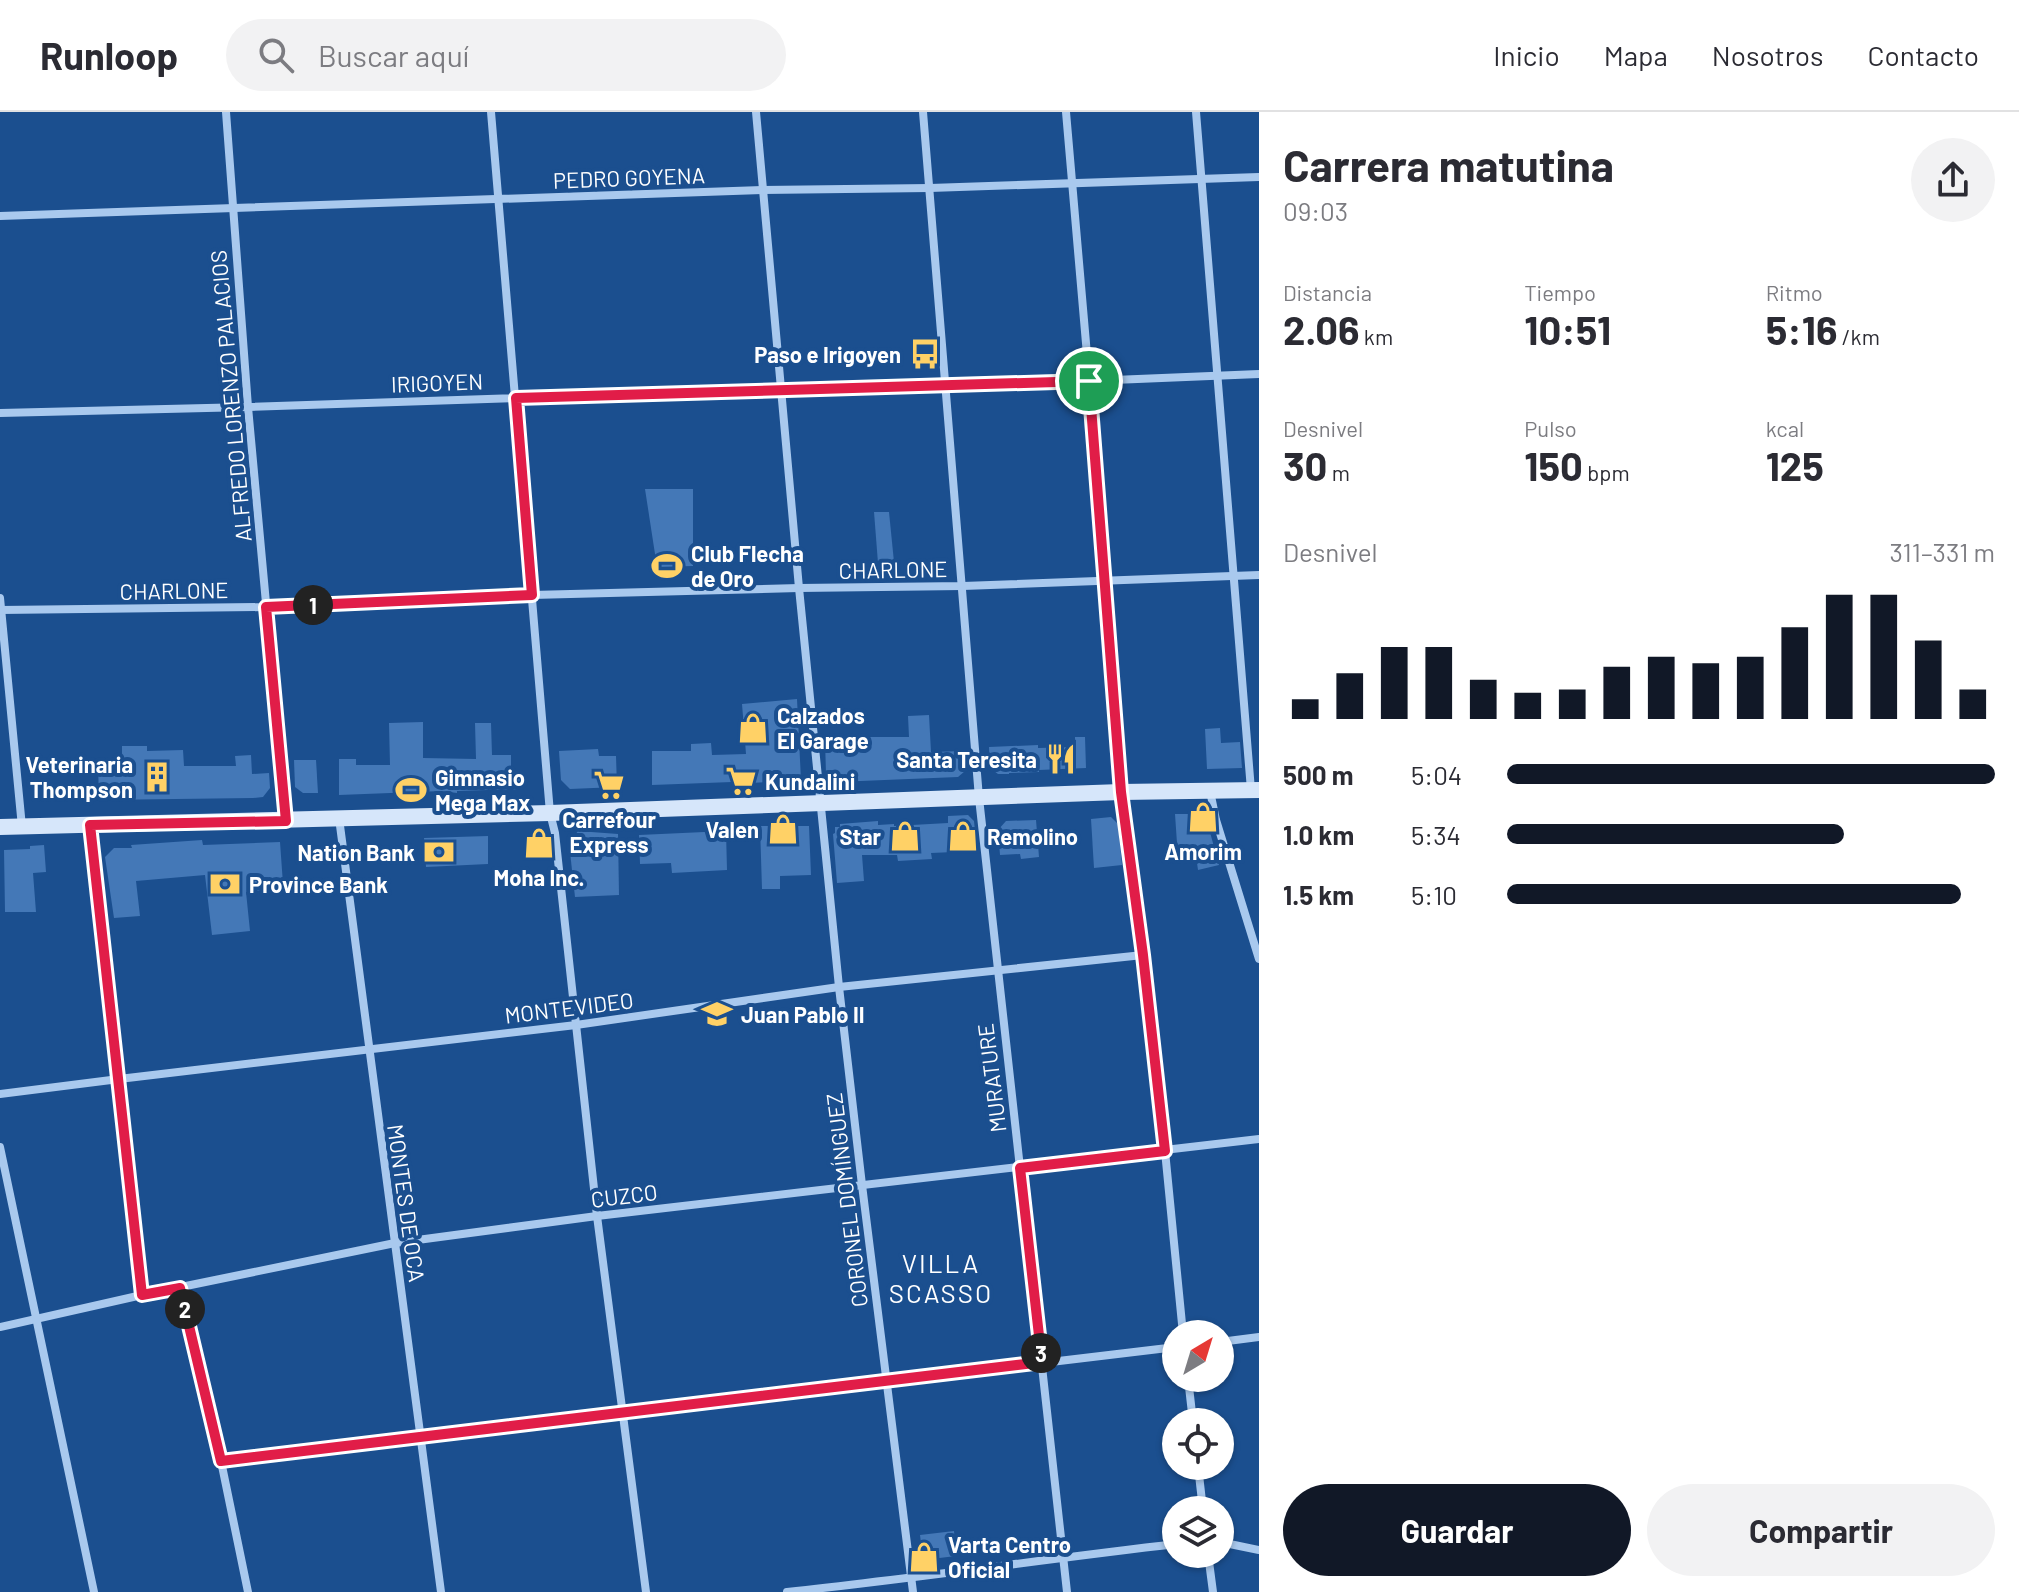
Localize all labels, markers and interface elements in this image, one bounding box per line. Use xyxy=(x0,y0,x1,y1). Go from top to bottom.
search box xyxy=(226,19,786,91)
text: Runloop xyxy=(40,32,178,78)
icon: search xyxy=(254,33,298,77)
text: Buscar aquí xyxy=(318,37,469,73)
text: Inicio xyxy=(1493,38,1560,72)
text: Mapa xyxy=(1604,38,1668,72)
text: Nosotros xyxy=(1712,38,1824,72)
text: Contacto xyxy=(1868,38,1979,72)
text: Carrera matutina xyxy=(1283,138,1614,191)
button: share xyxy=(1911,138,1995,222)
street label: PEDRO GOYENA xyxy=(553,161,705,193)
text: 09:03 xyxy=(1283,195,1348,226)
street label: ALFREDO LORENZO PALACIOS xyxy=(204,249,256,543)
text: Distancia xyxy=(1283,279,1372,305)
text: Tiempo xyxy=(1524,279,1596,305)
text: Ritmo xyxy=(1766,279,1823,305)
text: 2.06 xyxy=(1283,305,1359,353)
text: 10:51 xyxy=(1524,305,1611,353)
text: 5:16 xyxy=(1766,305,1837,353)
text: km xyxy=(1359,323,1393,349)
text: /km xyxy=(1837,323,1880,349)
bus stop icon: Paso e Irigoyen xyxy=(908,337,942,371)
place label: Paso e Irigoyen xyxy=(754,341,901,367)
pin xyxy=(1055,347,1123,415)
icon: arrive xyxy=(1067,359,1111,403)
street label: IRIGOYEN xyxy=(391,367,483,397)
text: Desnivel xyxy=(1283,415,1363,441)
text: Pulso xyxy=(1524,415,1577,441)
text: kcal xyxy=(1766,415,1804,441)
text: 30 xyxy=(1283,441,1327,489)
text: 150 xyxy=(1524,441,1583,489)
text: 125 xyxy=(1766,441,1824,489)
text: m xyxy=(1327,459,1350,485)
text: bpm xyxy=(1583,459,1630,485)
text: Desnivel xyxy=(1283,536,1378,567)
text: 311–331 m xyxy=(1889,536,1995,567)
place label: Club Flecha de Oro xyxy=(691,540,804,591)
sports icon: Club Flecha de Oro xyxy=(650,549,684,583)
street label: CHARLONE xyxy=(838,555,948,583)
street label: CHARLONE xyxy=(119,576,229,604)
pin: 1 xyxy=(293,585,333,625)
text: 1 xyxy=(309,592,317,618)
place label: Calzados El Garage xyxy=(777,702,869,753)
shop icon: Calzados El Garage xyxy=(736,711,770,745)
restaurant icon: Santa Teresita xyxy=(1044,742,1078,776)
place label: Santa Teresita xyxy=(896,746,1037,772)
place label: Veterinaria Thompson xyxy=(25,751,133,802)
text: 500 m xyxy=(1283,759,1354,790)
text: 5:04 xyxy=(1411,759,1462,790)
building icon: Veterinaria Thompson xyxy=(140,760,174,794)
place label: Gimnasio Mega Max xyxy=(435,764,530,815)
supermarket icon: Kundalini xyxy=(724,764,758,798)
supermarket icon: Carrefour Express xyxy=(592,768,626,802)
place label: Kundalini xyxy=(765,768,855,794)
sports icon: Gimnasio Mega Max xyxy=(394,773,428,807)
shop icon: Amorim xyxy=(1186,800,1220,834)
place label: Carrefour Express xyxy=(562,806,656,857)
shop icon: Valen xyxy=(766,812,800,846)
place label: Valen xyxy=(706,816,759,842)
shop icon: Star xyxy=(888,819,922,853)
shop icon: Remolino xyxy=(946,819,980,853)
text: 1.0 km xyxy=(1283,819,1354,850)
text: 5:34 xyxy=(1411,819,1461,850)
place label: Star xyxy=(840,823,882,849)
place label: Remolino xyxy=(987,823,1078,849)
shop icon: Moha Inc. xyxy=(522,826,556,860)
bank icon: Nation Bank xyxy=(422,835,456,869)
place label: Amorim xyxy=(1164,838,1242,864)
place label: Nation Bank xyxy=(297,839,415,865)
place label: Moha Inc. xyxy=(493,864,585,890)
bank icon: Province Bank xyxy=(208,867,242,901)
place label: Province Bank xyxy=(249,871,388,897)
text: 1.5 km xyxy=(1283,879,1354,910)
text: 5:10 xyxy=(1411,879,1457,910)
street label: MONTEVIDEO xyxy=(503,986,635,1028)
school or university icon: Juan Pablo II xyxy=(700,997,734,1031)
place label: Juan Pablo II xyxy=(741,1001,865,1027)
street label: MURATURE xyxy=(971,1022,1011,1134)
street label: CORONEL DOMÍNGUEZ xyxy=(820,1091,872,1309)
street label: MONTES DE OCA xyxy=(383,1122,431,1284)
street label: CUZCO xyxy=(589,1178,659,1212)
district label: VILLA SCASSO xyxy=(889,1247,993,1308)
pin: 2 xyxy=(165,1289,205,1329)
text: 2 xyxy=(179,1296,191,1322)
north arrow xyxy=(1162,1320,1234,1392)
map controls xyxy=(1162,1320,1234,1568)
pin: 3 xyxy=(1021,1333,1061,1373)
text: 3 xyxy=(1035,1340,1047,1366)
button: locate xyxy=(1162,1408,1234,1480)
button: Guardar xyxy=(1283,1484,1631,1576)
button: Compartir xyxy=(1647,1484,1995,1576)
button: layers xyxy=(1162,1496,1234,1568)
place label: Varta Centro Oficial xyxy=(948,1531,1071,1582)
shop icon: Varta Centro Oficial xyxy=(907,1540,941,1574)

